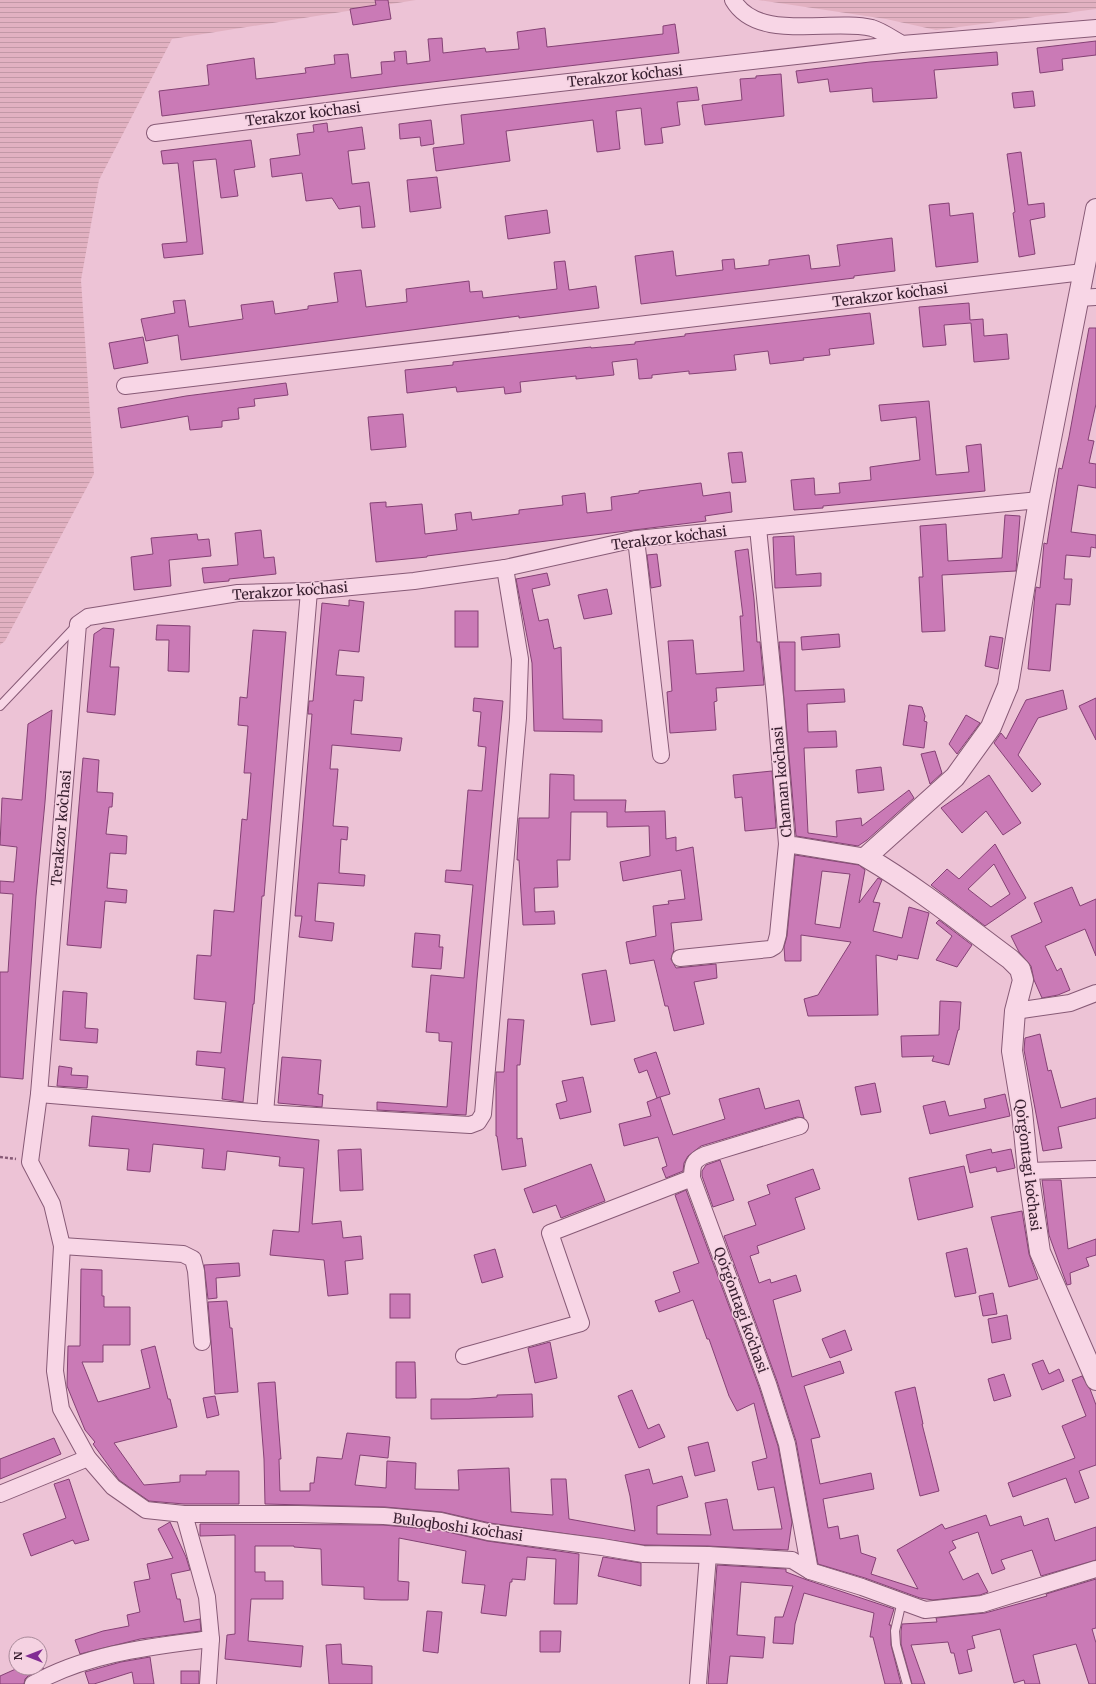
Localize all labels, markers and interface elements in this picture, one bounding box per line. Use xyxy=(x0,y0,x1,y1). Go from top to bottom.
street label: Terakzor koʻchasi xyxy=(566,61,684,91)
street label: Terakzor koʻchasi xyxy=(244,98,362,130)
street label: Terakzor koʻchasi xyxy=(831,279,949,311)
street label: Terakzor koʻchasi xyxy=(610,522,728,554)
street label: Terakzor koʻchasi xyxy=(231,578,349,604)
street label: Chaman koʻchasi xyxy=(768,725,796,838)
street label: Terakzor koʻchasi xyxy=(47,769,75,887)
street label: Qoʻrgʻontagi koʻchasi xyxy=(1011,1098,1045,1232)
street label: Qoʻrgʻontagi koʻchasi xyxy=(710,1245,772,1376)
street label: Buloqboshi koʻchasi xyxy=(392,1509,525,1545)
north arrow xyxy=(8,1636,48,1676)
text: N xyxy=(11,1651,25,1660)

